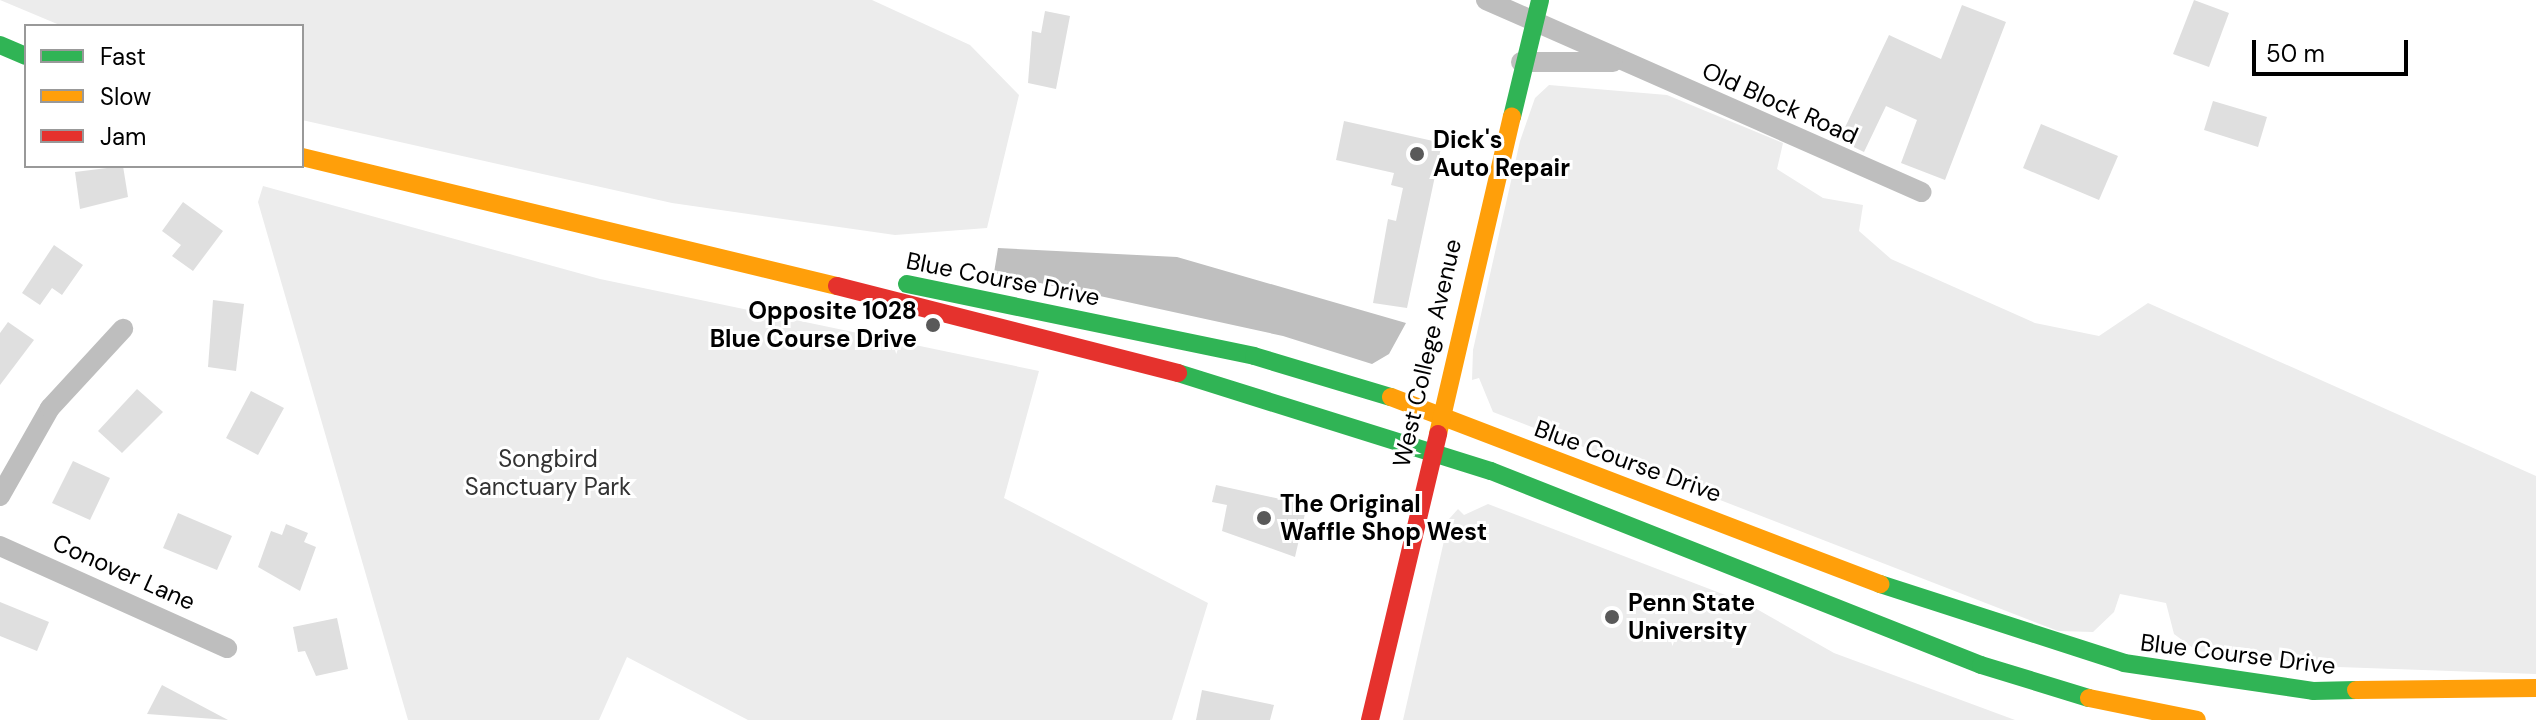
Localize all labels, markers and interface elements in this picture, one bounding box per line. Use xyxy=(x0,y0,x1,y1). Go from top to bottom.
legend xyxy=(24,24,304,168)
scale bar xyxy=(2256,24,2412,74)
text: 50 m xyxy=(2266,38,2325,69)
text: Fast xyxy=(100,41,146,72)
street label: Old Block Road xyxy=(1698,56,1862,150)
text: Slow xyxy=(100,81,151,112)
text: Jam xyxy=(100,121,146,152)
place label: Dick's Auto Repair xyxy=(1433,126,1570,182)
marker: Dick's Auto Repair xyxy=(1408,145,1426,163)
street label: West College Avenue xyxy=(1387,236,1467,470)
street label: Blue Course Drive xyxy=(904,246,1102,312)
place label: Opposite 1028 Blue Course Drive xyxy=(710,297,917,353)
marker: Opposite 1028 Blue Course Drive xyxy=(924,316,942,334)
street label: Blue Course Drive xyxy=(1531,414,1725,508)
park label: Songbird Sanctuary Park xyxy=(465,445,631,501)
place label: The Original Waffle Shop West xyxy=(1280,490,1487,546)
marker: The Original Waffle Shop West xyxy=(1255,509,1273,527)
street label: Conover Lane xyxy=(48,528,200,616)
place label: Penn State University xyxy=(1628,589,1755,645)
marker: Penn State University xyxy=(1603,608,1621,626)
street label: Blue Course Drive xyxy=(2139,628,2337,680)

